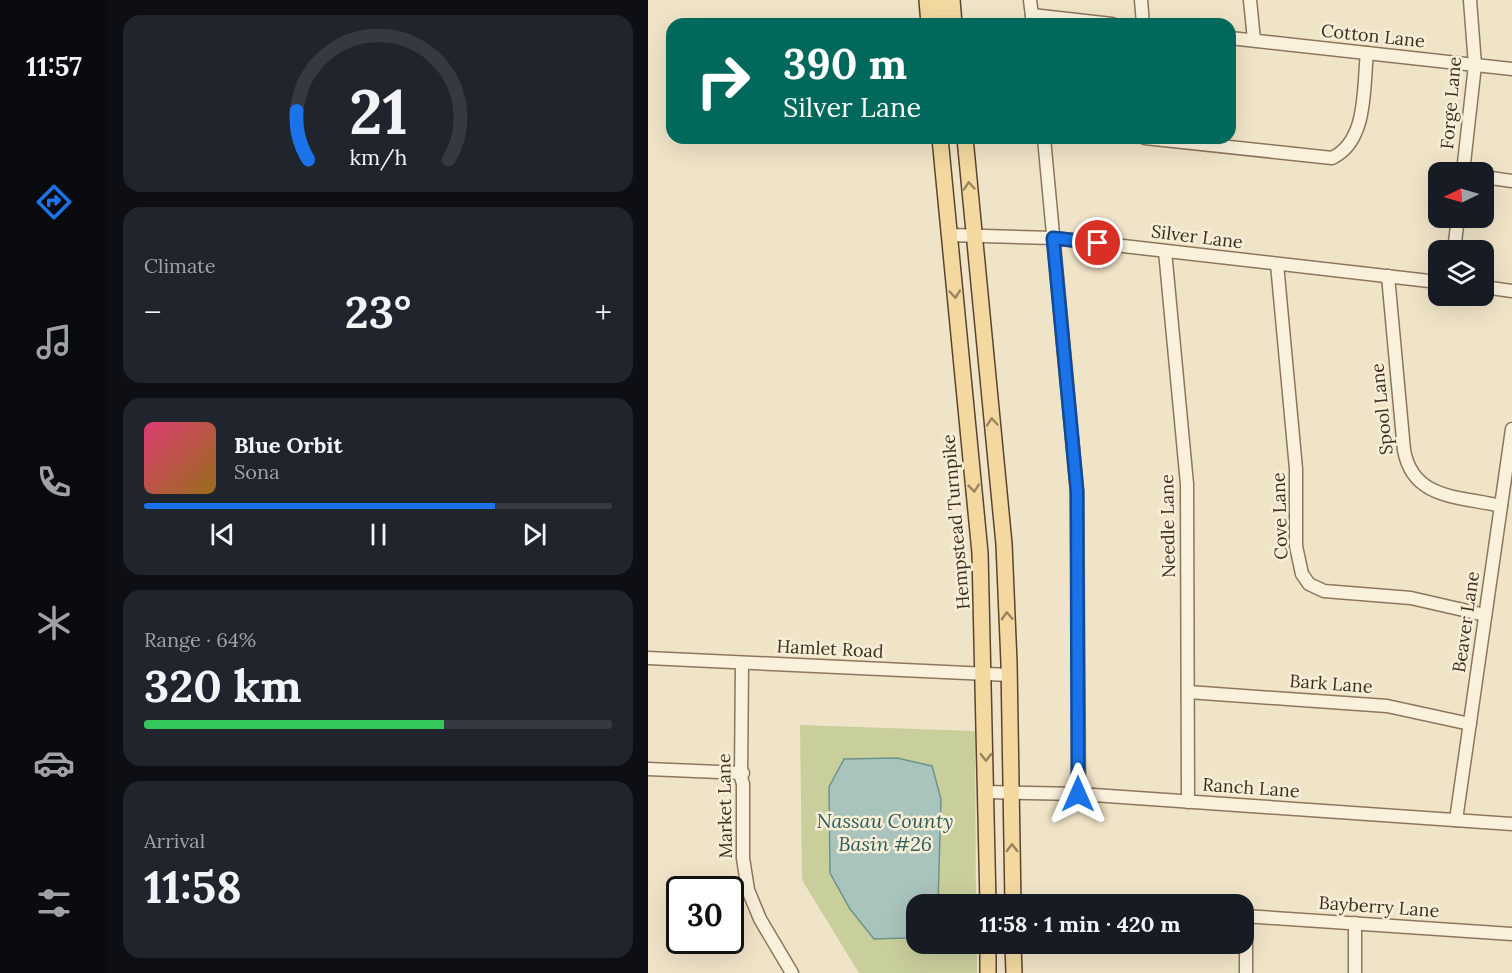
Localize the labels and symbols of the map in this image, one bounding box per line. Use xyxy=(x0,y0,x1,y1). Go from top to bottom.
street label: Cotton Lane xyxy=(1320,19,1426,52)
street label: Forge Lane xyxy=(1435,55,1466,150)
north arrow xyxy=(1428,162,1494,228)
one-way arrow xyxy=(963,182,976,191)
pin xyxy=(1072,217,1123,268)
street label: Silver Lane xyxy=(1150,219,1244,254)
one-way arrow xyxy=(948,289,961,298)
street label: Spool Lane xyxy=(1365,362,1398,456)
one-way arrow xyxy=(986,418,999,427)
street label: Hempstead Turnpike xyxy=(936,433,975,611)
street label: Cove Lane xyxy=(1266,472,1293,560)
street label: Needle Lane xyxy=(1155,474,1180,578)
one-way arrow xyxy=(967,483,980,492)
street label: Beaver Lane xyxy=(1447,570,1484,674)
one-way arrow xyxy=(1001,612,1014,621)
street label: Hamlet Road xyxy=(776,634,884,663)
street label: Bark Lane xyxy=(1289,669,1374,698)
one-way arrow xyxy=(979,752,992,761)
street label: Market Lane xyxy=(712,753,737,859)
position arrow xyxy=(1046,762,1110,826)
street label: Ranch Lane xyxy=(1202,773,1301,802)
water label: Nassau County Basin #26 xyxy=(817,808,953,856)
one-way arrow xyxy=(1006,844,1018,853)
speed limit sign: 30 xyxy=(666,876,744,954)
street label: Bayberry Lane xyxy=(1318,891,1440,922)

